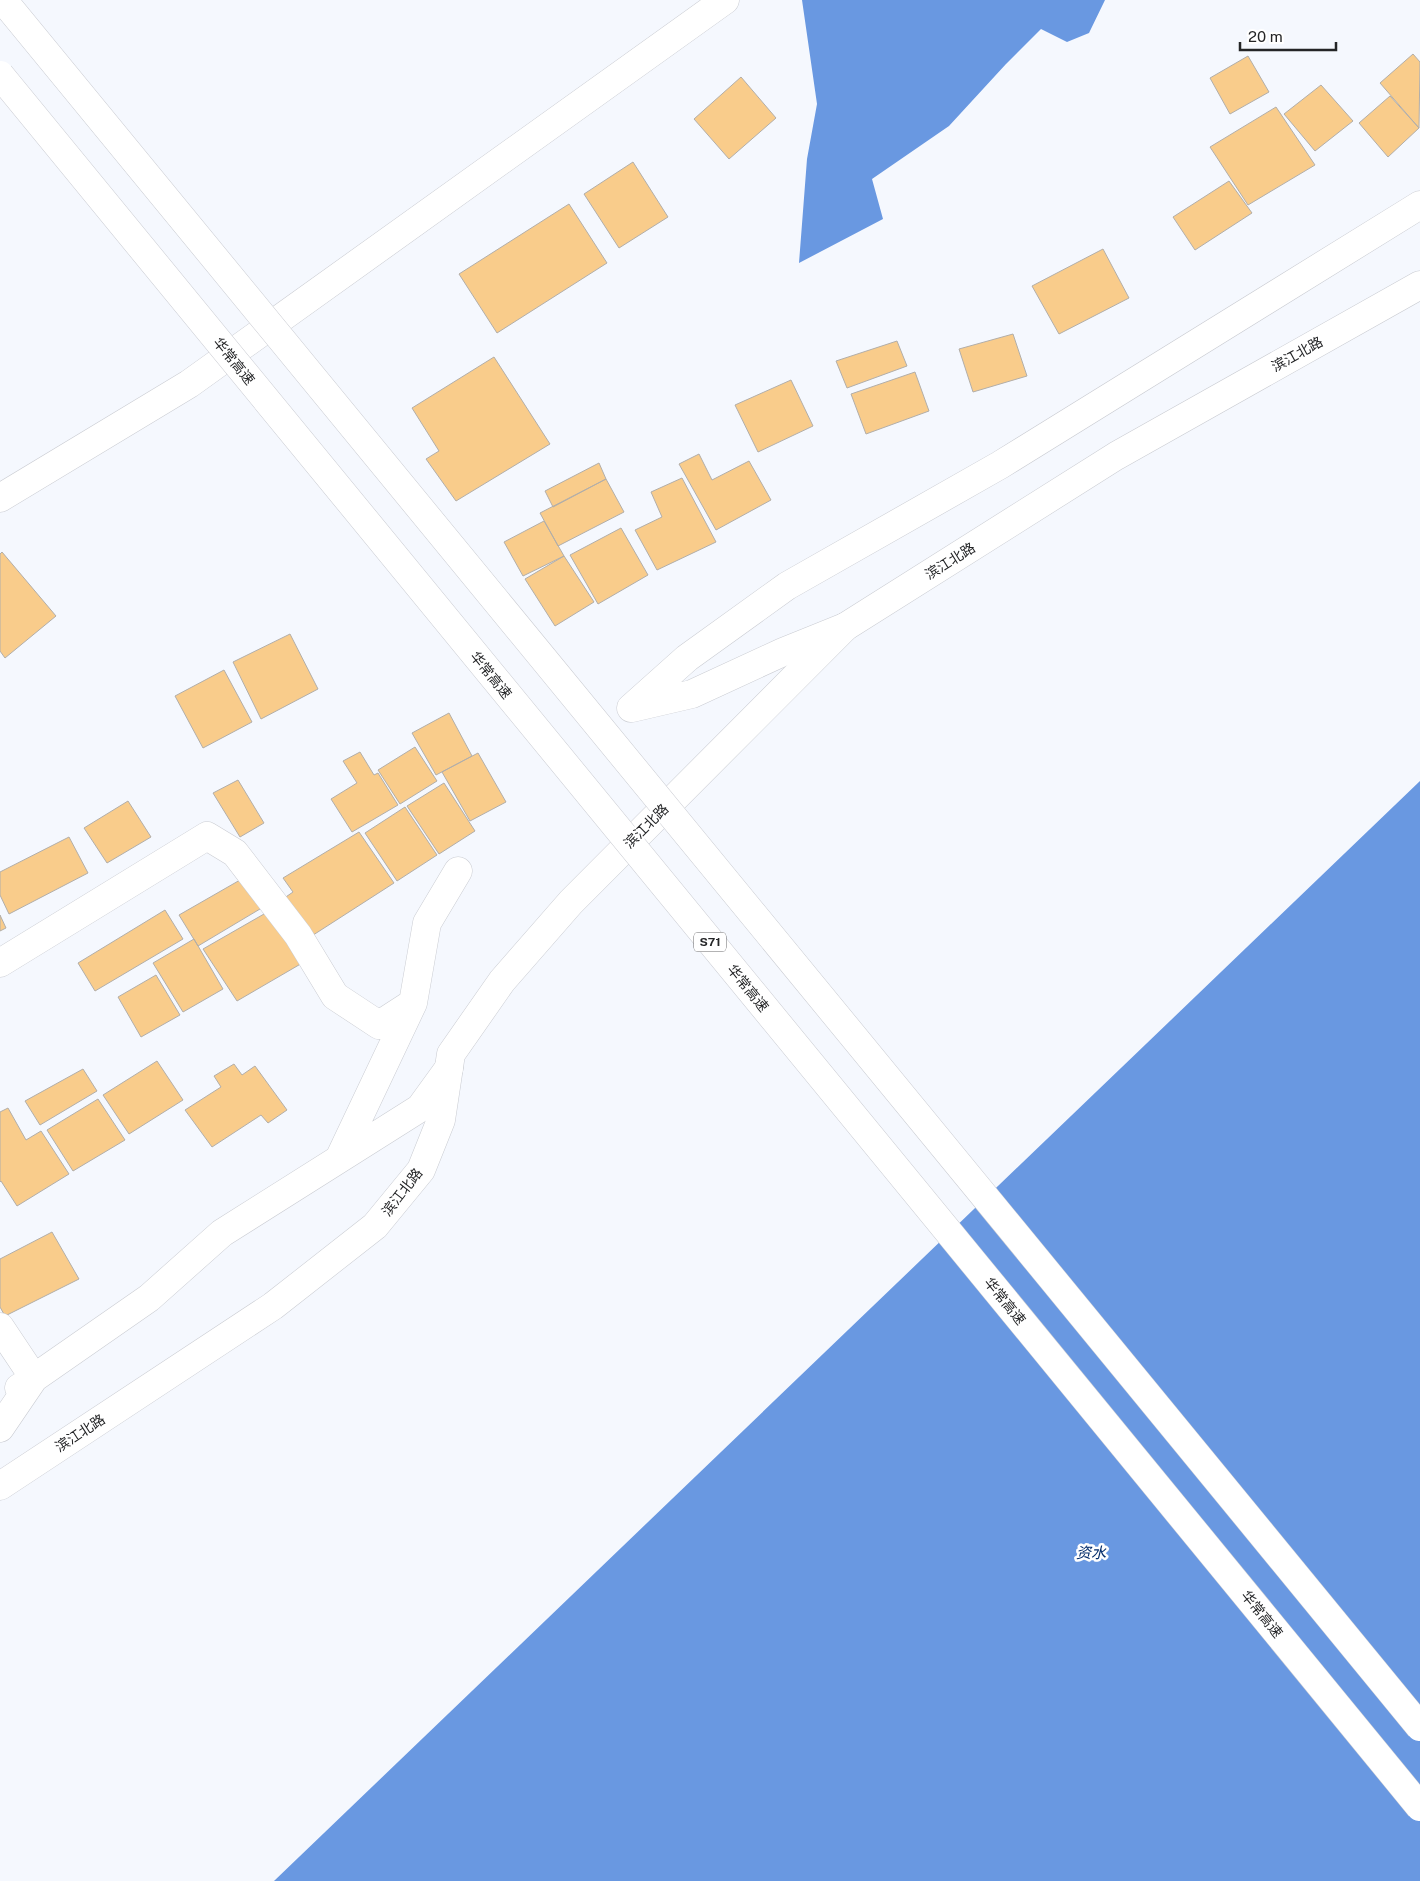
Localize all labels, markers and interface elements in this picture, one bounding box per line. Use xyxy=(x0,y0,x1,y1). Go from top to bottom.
scale bar xyxy=(1240,20,1336,52)
text: 20 m xyxy=(1248,28,1283,45)
street label: 滨江北路 xyxy=(1269,333,1325,375)
street label: 华常高速 xyxy=(210,334,258,388)
street label: 滨江北路 xyxy=(922,539,978,583)
street label: 华常高速 xyxy=(467,648,515,702)
street label: 滨江北路 xyxy=(621,801,671,851)
road number: S71 xyxy=(694,932,726,952)
street label: 华常高速 xyxy=(724,961,772,1015)
street label: 滨江北路 xyxy=(378,1165,426,1219)
street label: 华常高速 xyxy=(981,1274,1029,1328)
street label: 滨江北路 xyxy=(52,1411,108,1455)
water label: 资水 xyxy=(1076,1544,1107,1561)
street label: 华常高速 xyxy=(1238,1587,1286,1641)

